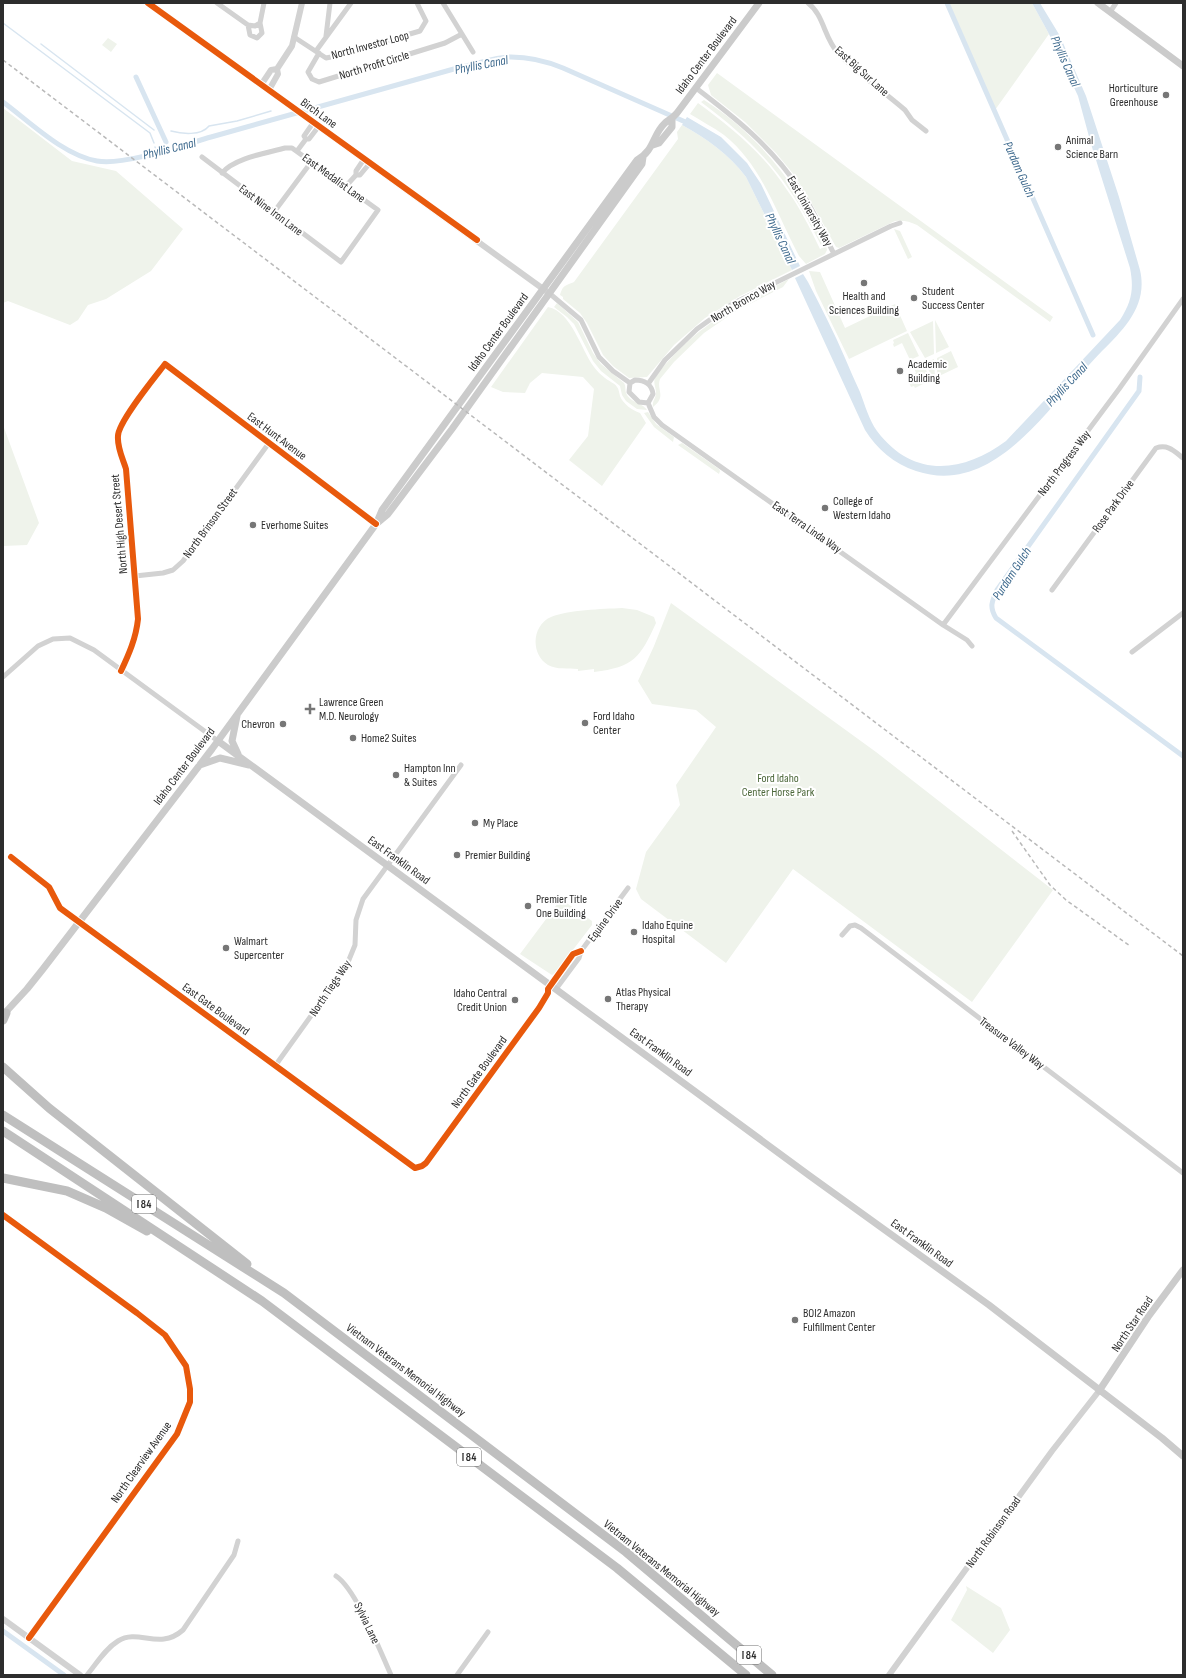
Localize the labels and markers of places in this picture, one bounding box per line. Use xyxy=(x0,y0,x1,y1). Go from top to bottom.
place label: Horticulture Greenhouse xyxy=(1109,81,1158,110)
marker: Horticulture Greenhouse xyxy=(1161,90,1171,100)
place label: Animal Science Barn xyxy=(1065,133,1118,162)
marker: Animal Science Barn xyxy=(1053,142,1063,152)
marker: Health and Sciences Building xyxy=(859,278,869,288)
place label: Student Success Center xyxy=(922,284,985,313)
place label: Health and Sciences Building xyxy=(829,289,899,318)
marker: Student Success Center xyxy=(909,293,919,303)
place label: Academic Building xyxy=(907,357,947,386)
marker: Academic Building xyxy=(895,366,905,376)
place label: College of Western Idaho xyxy=(833,494,891,523)
marker: College of Western Idaho xyxy=(820,503,830,513)
place label: Everhome Suites xyxy=(261,518,328,533)
marker: Everhome Suites xyxy=(248,520,258,530)
place label: Lawrence Green M.D. Neurology xyxy=(319,695,383,724)
marker: Lawrence Green M.D. Neurology xyxy=(304,703,316,715)
place label: Ford Idaho Center xyxy=(593,709,635,738)
place label: Chevron xyxy=(241,717,275,732)
marker: Ford Idaho Center xyxy=(580,718,590,728)
marker: Chevron xyxy=(278,719,288,729)
place label: Home2 Suites xyxy=(361,731,417,746)
marker: Home2 Suites xyxy=(348,733,358,743)
place label: Hampton Inn & Suites xyxy=(404,761,456,790)
marker: Hampton Inn & Suites xyxy=(391,770,401,780)
place label: My Place xyxy=(483,816,518,831)
marker: My Place xyxy=(470,818,480,828)
place label: Premier Building xyxy=(465,848,530,863)
marker: Premier Building xyxy=(452,850,462,860)
place label: Premier Title One Building xyxy=(536,892,587,921)
marker: Premier Title One Building xyxy=(523,901,533,911)
place label: Idaho Equine Hospital xyxy=(642,918,693,947)
marker: Idaho Equine Hospital xyxy=(629,927,639,937)
place label: Walmart Supercenter xyxy=(234,934,284,963)
marker: Walmart Supercenter xyxy=(221,943,231,953)
place label: Atlas Physical Therapy xyxy=(615,985,671,1014)
place label: Idaho Central Credit Union xyxy=(453,986,507,1015)
marker: Atlas Physical Therapy xyxy=(603,994,613,1004)
marker: Idaho Central Credit Union xyxy=(510,995,520,1005)
place label: BOI2 Amazon Fulfillment Center xyxy=(803,1306,876,1335)
marker: BOI2 Amazon Fulfillment Center xyxy=(790,1315,800,1325)

